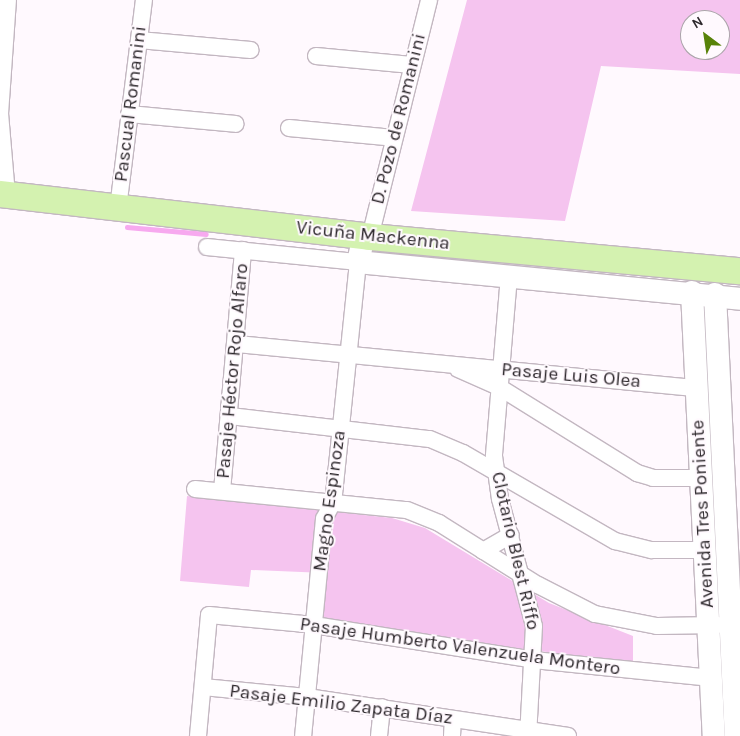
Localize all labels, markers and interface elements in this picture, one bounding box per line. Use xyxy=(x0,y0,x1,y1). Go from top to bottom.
north arrow xyxy=(680,10,730,60)
text: N xyxy=(689,13,706,32)
street label: Pascual Romanini xyxy=(110,25,152,183)
street label: D. Pozo de Romanini xyxy=(367,31,431,207)
street label: Vicuña Mackenna xyxy=(295,217,451,255)
street label: Pasaje Héctor Rojo Alfaro xyxy=(212,262,254,480)
street label: Pasaje Luis Olea xyxy=(500,359,642,393)
street label: Avenida Tres Poniente xyxy=(687,419,719,609)
street label: Magno Espinoza xyxy=(309,429,351,573)
street label: Clotario Blest Riffo xyxy=(486,470,544,632)
street label: Pasaje Humberto Valenzuela Montero xyxy=(298,613,622,681)
street label: Pasaje Emilio Zapata Díaz xyxy=(228,680,454,730)

